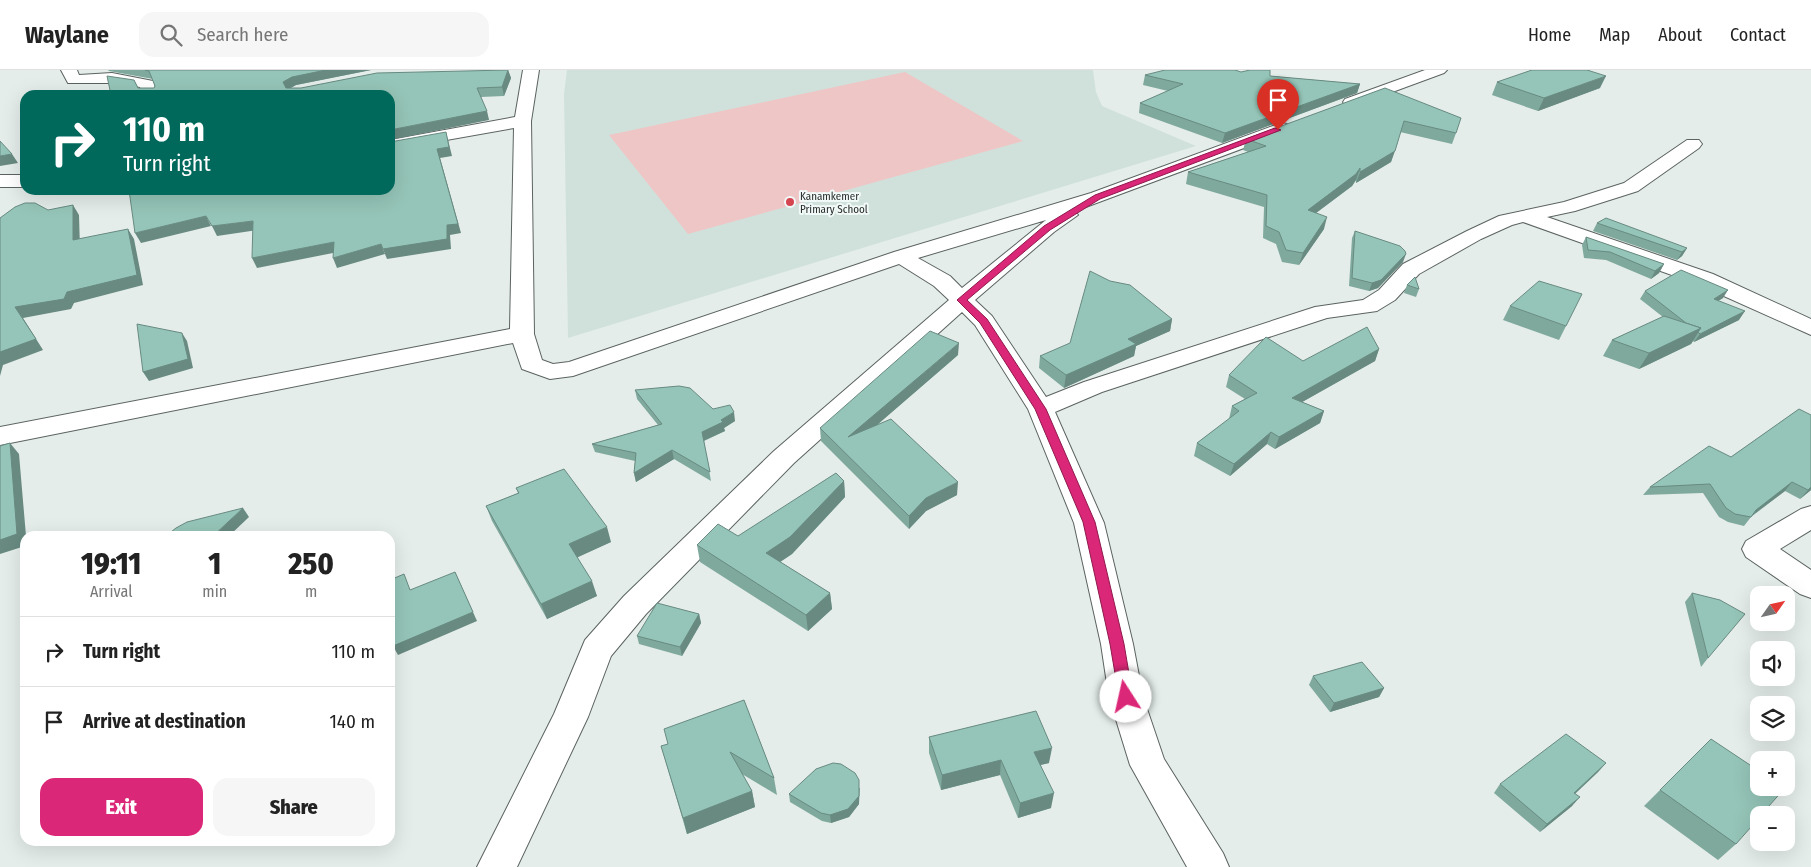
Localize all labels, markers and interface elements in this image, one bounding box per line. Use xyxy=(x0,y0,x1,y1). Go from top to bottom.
search box xyxy=(139,12,489,57)
text: Waylane xyxy=(25,21,109,49)
icon: search xyxy=(157,21,185,49)
text: Search here xyxy=(197,23,288,46)
text: Home xyxy=(1528,24,1571,46)
text: Map xyxy=(1599,24,1630,46)
text: About xyxy=(1658,24,1702,46)
text: Contact xyxy=(1730,24,1786,46)
pin xyxy=(1257,79,1299,130)
icon: arrive xyxy=(1264,86,1292,114)
text: 110 m xyxy=(123,108,205,150)
icon: right xyxy=(40,110,105,175)
text: Turn right xyxy=(123,150,211,177)
place label: Kanamkemer Primary School xyxy=(800,190,868,216)
marker: Kanamkemer Primary School xyxy=(784,196,796,208)
text: 19:11 xyxy=(81,546,141,582)
text: 1 xyxy=(208,546,221,582)
text: 250 xyxy=(288,546,334,582)
text: Arrival xyxy=(90,582,132,601)
text: min xyxy=(202,582,227,601)
text: m xyxy=(305,582,317,601)
north arrow xyxy=(1750,586,1795,631)
map controls xyxy=(1750,586,1795,851)
icon: right xyxy=(40,638,68,666)
text: Turn right xyxy=(83,640,160,663)
text: 110 m xyxy=(331,640,375,663)
button: sound xyxy=(1750,641,1795,686)
position arrow xyxy=(1099,670,1151,722)
button: layers xyxy=(1750,696,1795,741)
icon: arrive xyxy=(40,708,68,736)
text: Arrive at destination xyxy=(83,710,246,733)
text: 140 m xyxy=(329,710,375,733)
button: + xyxy=(1750,751,1795,796)
button: Exit xyxy=(40,778,203,836)
button: Share xyxy=(213,778,375,836)
button: − xyxy=(1750,806,1795,851)

